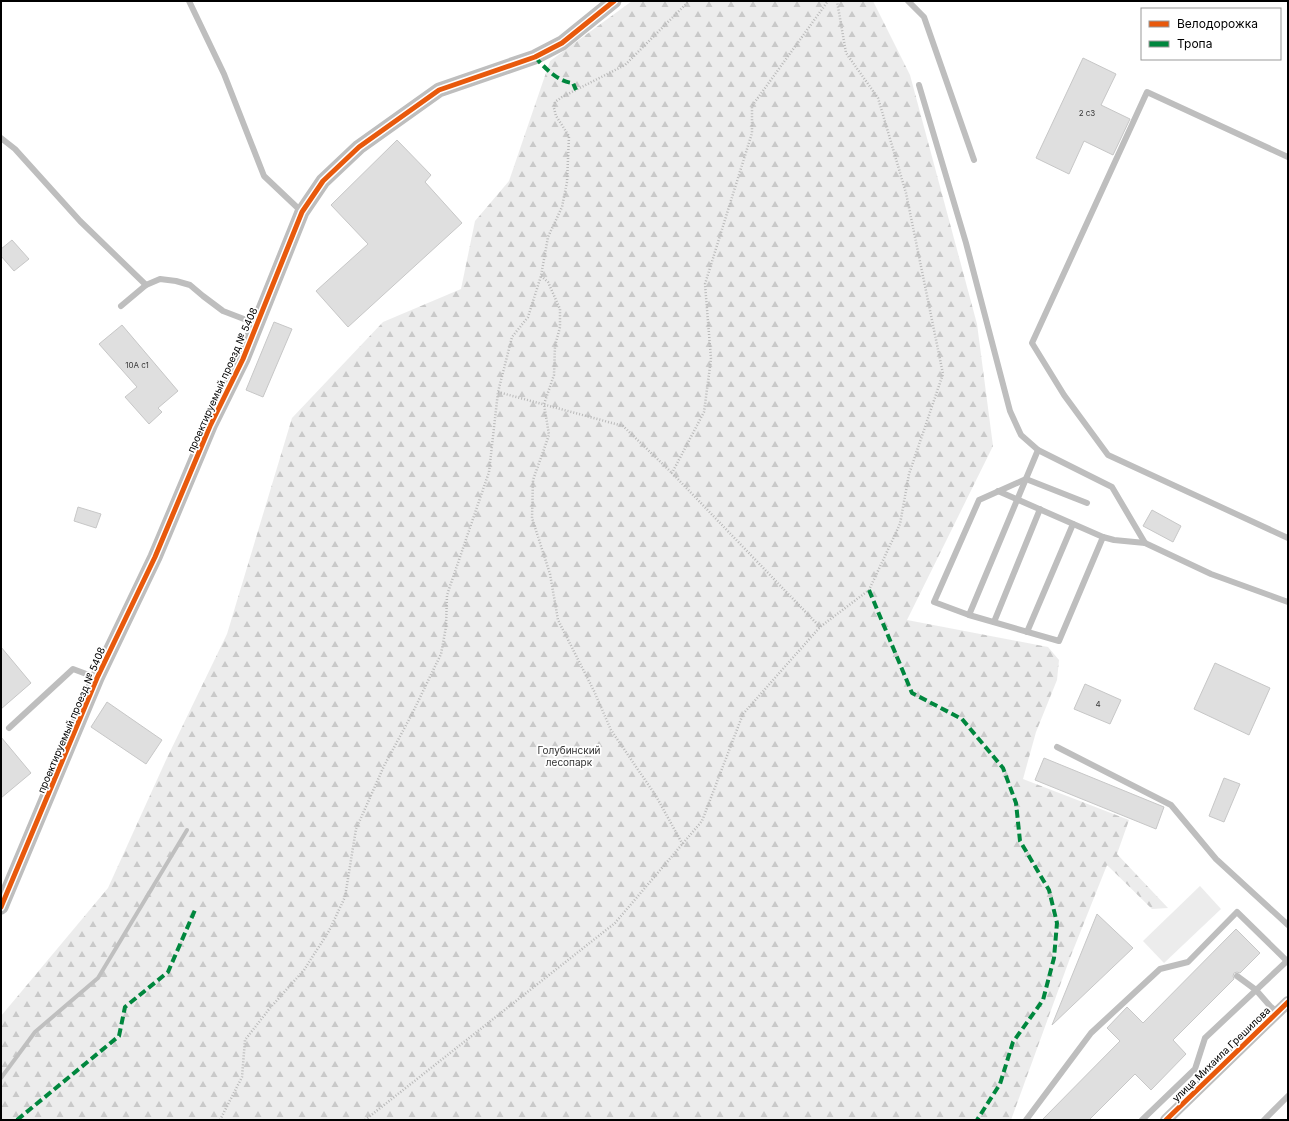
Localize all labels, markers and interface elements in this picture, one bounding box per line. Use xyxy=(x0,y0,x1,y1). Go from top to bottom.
legend xyxy=(1141,8,1281,60)
text: Велодорожка xyxy=(1177,16,1258,31)
text: Тропа xyxy=(1177,36,1212,51)
house number: 2 с3 xyxy=(1079,108,1095,118)
street label: проектируемый проезд № 5408 xyxy=(184,306,260,454)
house number: 10А с1 xyxy=(125,360,149,370)
street label: проектируемый проезд № 5408 xyxy=(35,645,107,795)
house number: 4 xyxy=(1095,699,1101,709)
park label: Голубинский лесопарк xyxy=(538,744,601,768)
street label: улица Михаила Грешилова xyxy=(1169,1004,1273,1104)

